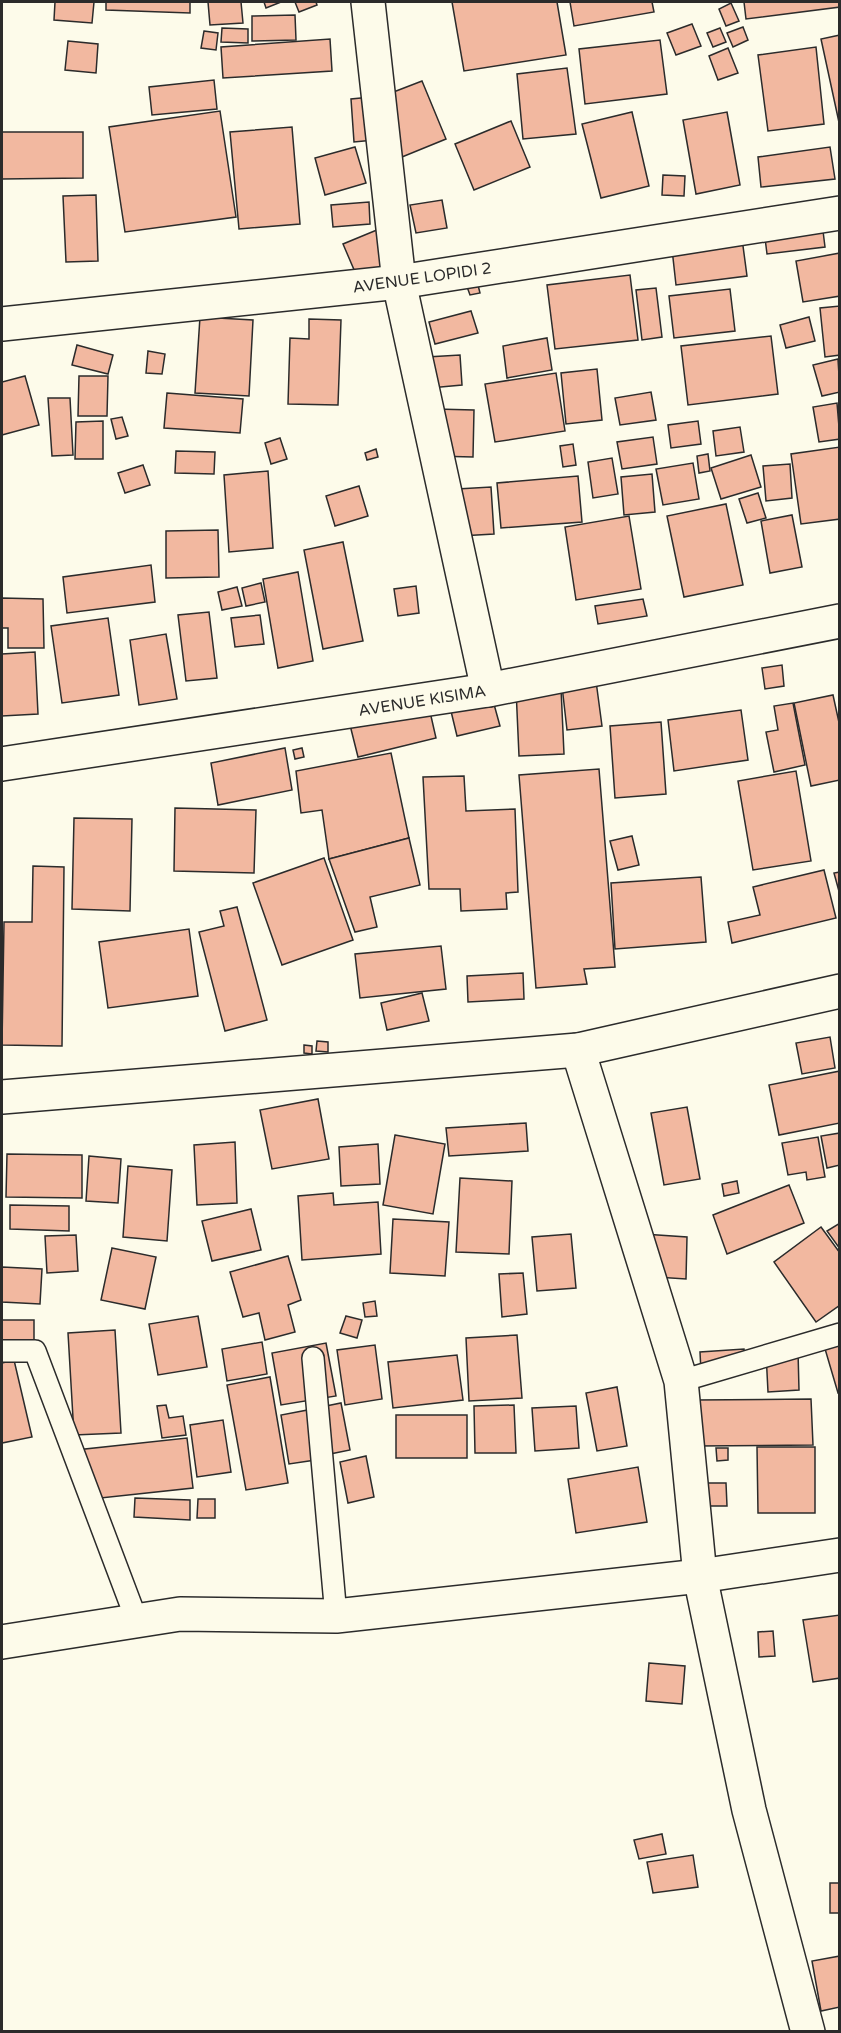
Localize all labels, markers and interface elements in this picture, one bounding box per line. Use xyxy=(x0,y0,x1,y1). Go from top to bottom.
street label: AVENUE LOPIDI 2 xyxy=(351,258,493,298)
street label: AVENUE KISIMA xyxy=(357,681,487,721)

